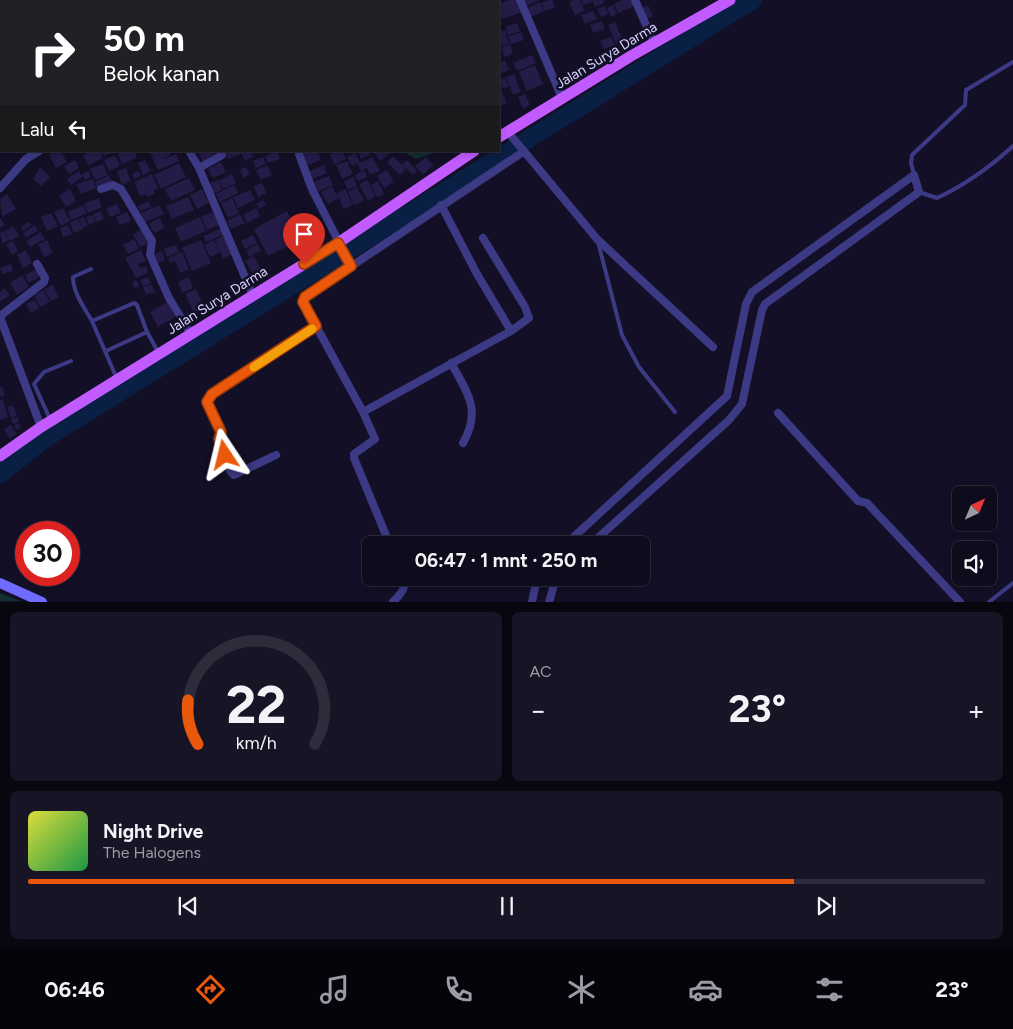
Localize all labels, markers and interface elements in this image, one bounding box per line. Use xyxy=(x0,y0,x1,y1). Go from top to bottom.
text: 50 m xyxy=(103,18,185,60)
street label: Jalan Surya Darma xyxy=(552,18,660,92)
icon: right xyxy=(20,20,85,85)
text: Belok kanan xyxy=(103,60,220,87)
icon: left xyxy=(64,115,92,143)
text: Lalu xyxy=(20,118,54,141)
pin xyxy=(283,213,325,264)
icon: arrive xyxy=(290,220,318,248)
street label: Jalan Surya Darma xyxy=(164,263,271,338)
position arrow xyxy=(198,428,250,480)
north arrow xyxy=(952,486,998,531)
map controls xyxy=(952,486,997,586)
speed limit sign: 30 xyxy=(15,521,80,586)
button: sound xyxy=(952,541,997,586)
text: 06:47 · 1 mnt · 250 m xyxy=(415,549,597,572)
text: AC xyxy=(530,662,552,681)
text: 22 xyxy=(226,674,286,736)
text: 23° xyxy=(729,686,786,732)
text: − xyxy=(530,693,547,727)
text: + xyxy=(968,693,985,727)
text: km/h xyxy=(235,732,276,753)
text: Night Drive xyxy=(103,820,203,843)
text: The Halogens xyxy=(103,843,201,862)
icon: previous xyxy=(174,892,202,920)
icon: pause xyxy=(493,892,521,920)
icon: next xyxy=(812,892,840,920)
icon: directions xyxy=(193,972,228,1007)
icon: music xyxy=(317,972,352,1007)
icon: phone xyxy=(441,972,476,1007)
icon: climate xyxy=(564,972,599,1007)
icon: car xyxy=(688,972,723,1007)
icon: filters xyxy=(812,972,847,1007)
text: 06:46 xyxy=(44,976,105,1003)
text: 23° xyxy=(935,976,969,1003)

